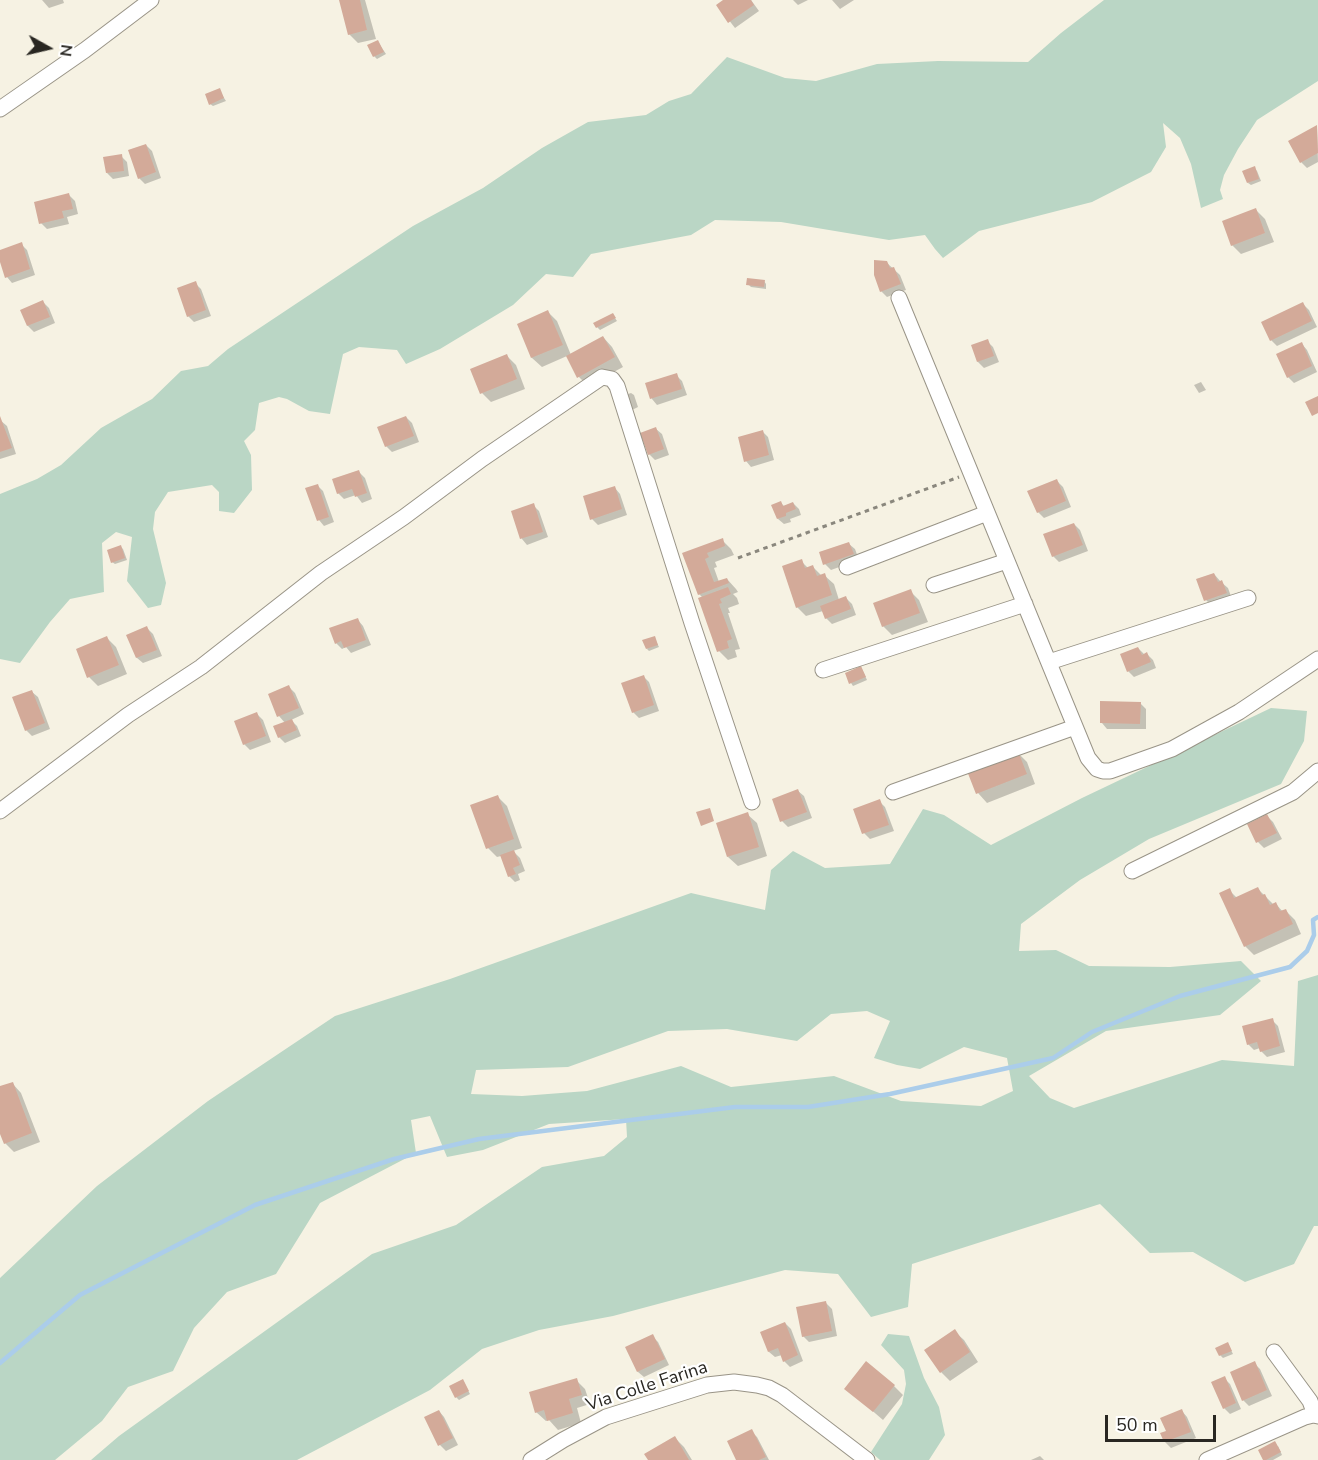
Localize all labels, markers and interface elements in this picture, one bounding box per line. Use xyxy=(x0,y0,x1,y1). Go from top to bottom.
north arrow xyxy=(18,18,78,78)
text: N xyxy=(54,43,78,58)
street label: Via Colle Farina xyxy=(584,1357,710,1417)
scale bar xyxy=(1108,1403,1219,1441)
text: 50 m xyxy=(1116,1413,1158,1437)

